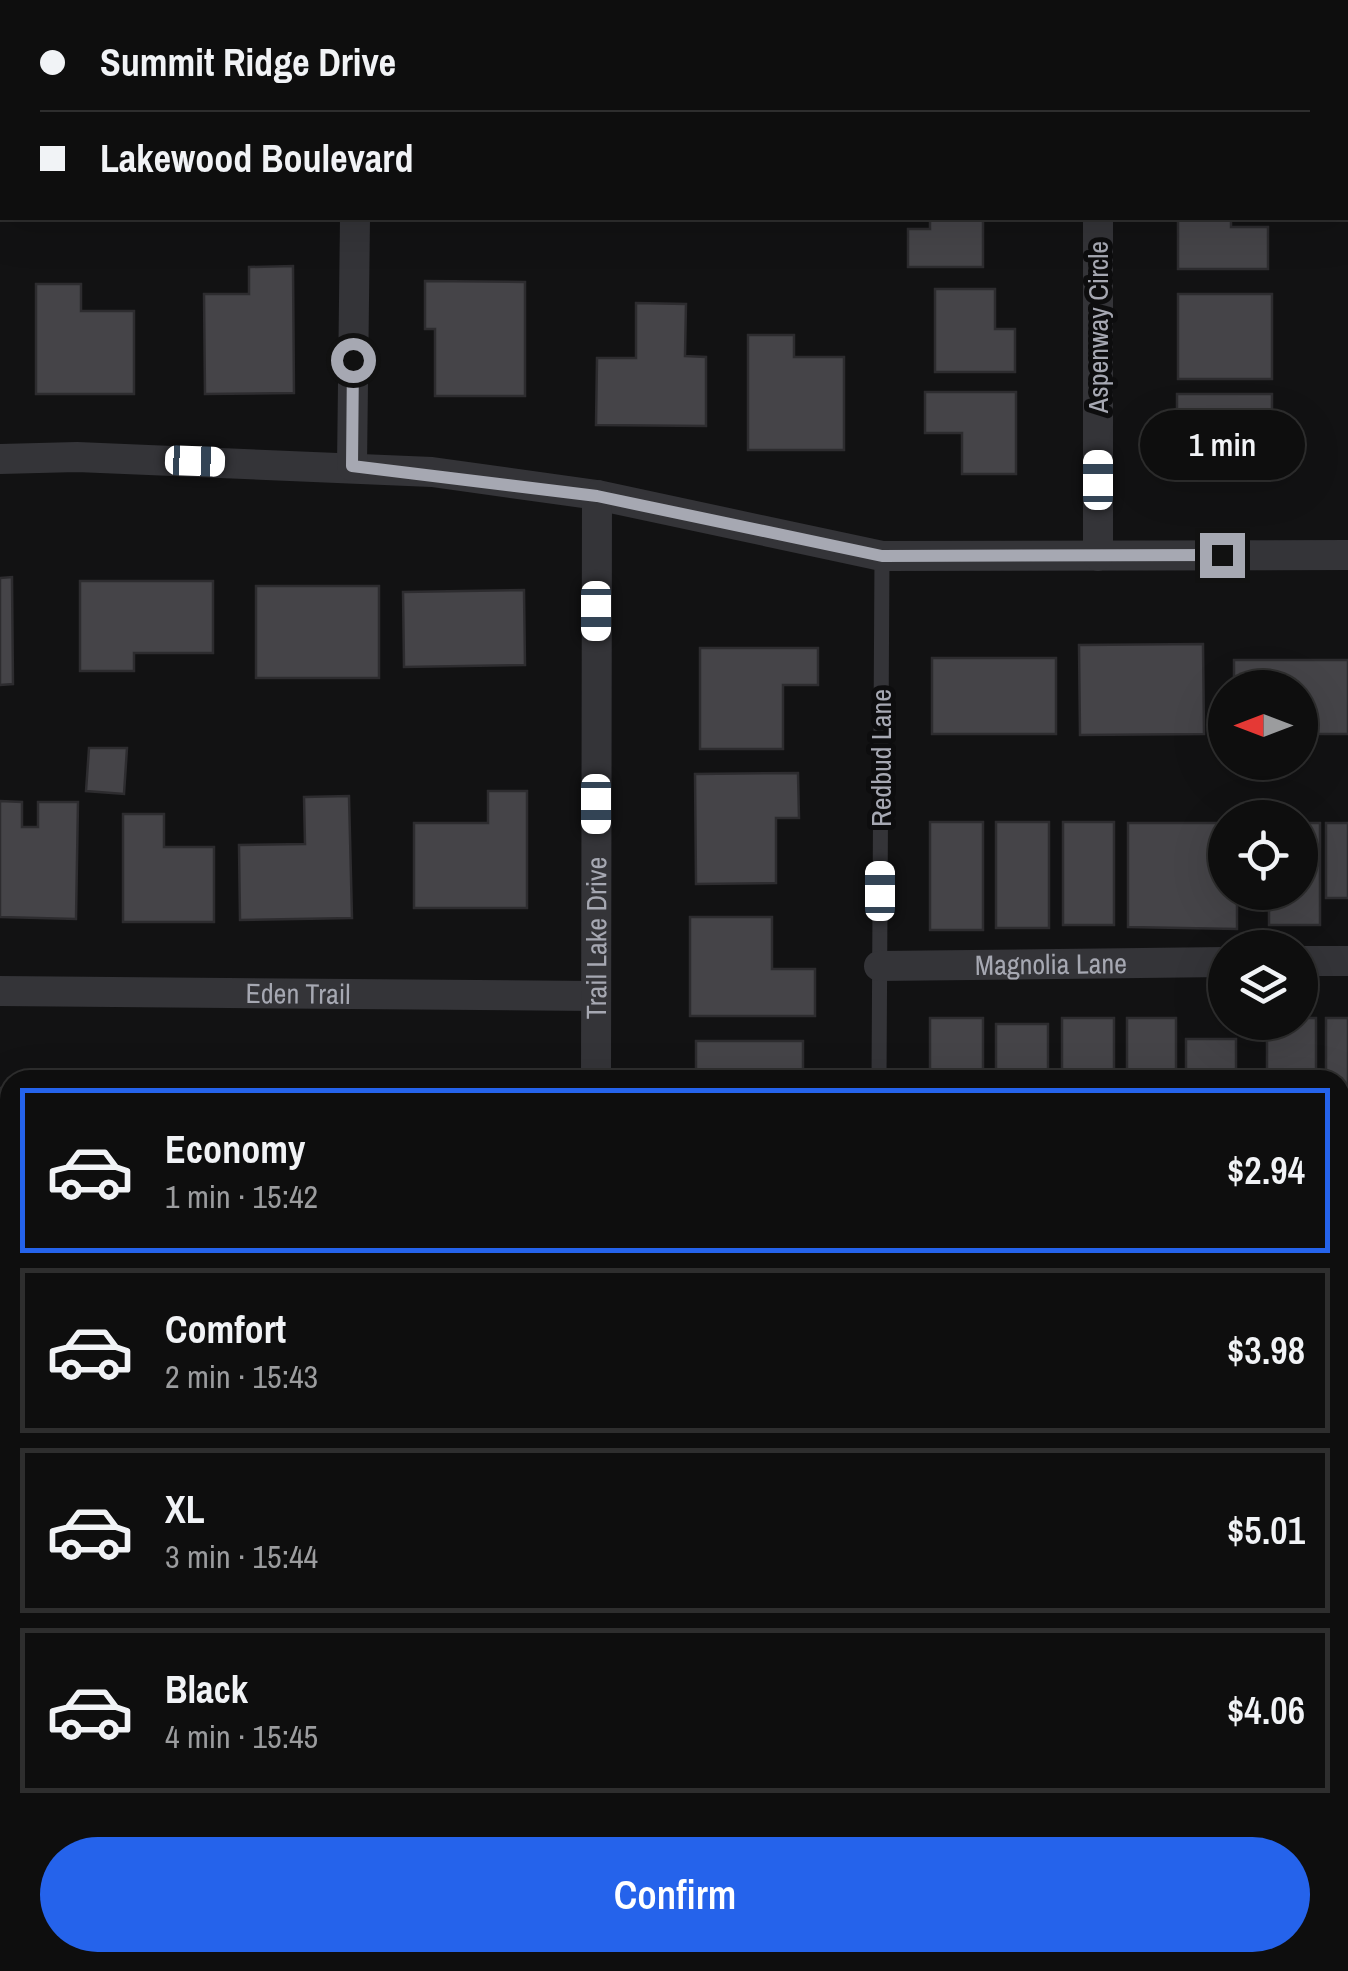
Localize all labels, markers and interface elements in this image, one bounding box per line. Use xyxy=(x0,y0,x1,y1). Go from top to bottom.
text: Summit Ridge Drive xyxy=(100,37,396,88)
text: Lakewood Boulevard xyxy=(100,133,413,184)
street label: Aspenway Circle xyxy=(1079,241,1117,414)
route start xyxy=(331,338,376,383)
callout: 1 min xyxy=(1140,410,1304,480)
text: 1 min xyxy=(1189,423,1256,466)
car xyxy=(164,445,226,477)
car xyxy=(1083,450,1113,510)
route end xyxy=(1200,533,1245,578)
car xyxy=(581,581,611,641)
north arrow xyxy=(1208,670,1318,780)
map controls xyxy=(1208,670,1318,1040)
street label: Redbud Lane xyxy=(862,689,900,827)
car xyxy=(581,774,611,834)
button: locate xyxy=(1208,800,1318,910)
street label: Trail Lake Drive xyxy=(577,857,615,1019)
car xyxy=(865,861,895,921)
button: layers xyxy=(1208,930,1318,1040)
street label: Magnolia Lane xyxy=(975,944,1127,984)
street label: Eden Trail xyxy=(245,974,351,1013)
text: Economy xyxy=(165,1124,305,1175)
icon: car xyxy=(45,1126,135,1216)
text: $2.94 xyxy=(1227,1145,1305,1196)
text: 1 min · 15:42 xyxy=(165,1175,318,1218)
text: Comfort xyxy=(165,1304,286,1355)
icon: car xyxy=(45,1306,135,1396)
text: $3.98 xyxy=(1227,1325,1305,1376)
text: 2 min · 15:43 xyxy=(165,1355,318,1398)
text: XL xyxy=(165,1484,205,1535)
icon: car xyxy=(45,1486,135,1576)
text: $5.01 xyxy=(1227,1505,1305,1556)
text: 3 min · 15:44 xyxy=(165,1535,318,1578)
text: Black xyxy=(165,1664,248,1715)
icon: car xyxy=(45,1666,135,1756)
text: $4.06 xyxy=(1227,1685,1305,1736)
text: 4 min · 15:45 xyxy=(165,1715,318,1758)
button: Confirm xyxy=(40,1837,1310,1952)

